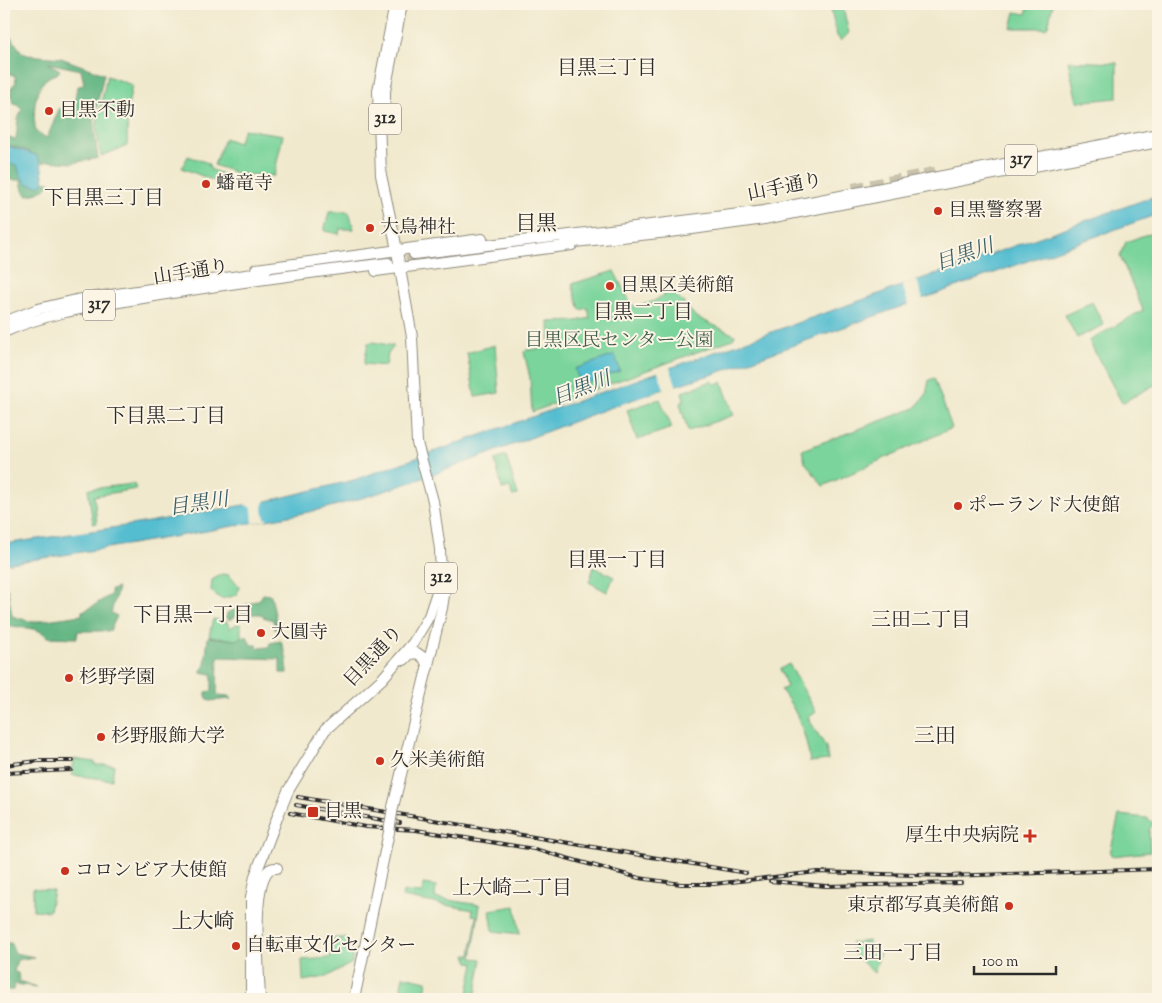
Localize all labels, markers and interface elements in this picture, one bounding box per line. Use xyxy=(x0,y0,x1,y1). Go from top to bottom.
district label: 目黒三丁目 xyxy=(557,55,657,84)
place label: 目黒不動 xyxy=(59,98,135,125)
road number: 312 xyxy=(369,104,401,134)
marker: 目黒不動 xyxy=(43,105,55,117)
road number: 317 xyxy=(1005,144,1037,176)
street label: 山手通り xyxy=(745,167,825,209)
place label: 蟠竜寺 xyxy=(216,171,273,198)
marker: 蟠竜寺 xyxy=(200,178,212,190)
district label: 下目黒三丁目 xyxy=(44,185,164,214)
place label: 目黒警察署 xyxy=(948,198,1043,225)
marker: 目黒警察署 xyxy=(932,205,944,217)
district label: 目黒 xyxy=(515,210,557,240)
place label: 大鳥神社 xyxy=(380,215,456,242)
marker: 大鳥神社 xyxy=(364,222,376,234)
water label: 目黒川 xyxy=(932,232,1000,279)
street label: 山手通り xyxy=(151,254,231,292)
place label: 目黒区美術館 xyxy=(620,273,734,300)
marker: 目黒区美術館 xyxy=(604,280,616,292)
road number: 317 xyxy=(83,290,115,320)
district label: 目黒二丁目 xyxy=(593,299,693,328)
park label: 目黒区民センター公園 xyxy=(524,328,714,355)
water label: 目黒川 xyxy=(549,365,617,414)
district label: 下目黒二丁目 xyxy=(106,403,226,432)
water label: 目黒川 xyxy=(167,486,233,524)
place label: ポーランド大使館 xyxy=(968,493,1120,520)
marker: ポーランド大使館 xyxy=(952,500,964,512)
district label: 目黒一丁目 xyxy=(567,547,667,576)
road number: 312 xyxy=(425,562,457,594)
district label: 下目黒一丁目 xyxy=(133,602,253,631)
district label: 三田二丁目 xyxy=(871,607,971,636)
place label: 大圓寺 xyxy=(271,620,328,647)
street label: 目黒通り xyxy=(338,620,410,694)
marker: 大圓寺 xyxy=(255,627,267,639)
place label: 杉野学園 xyxy=(79,665,155,692)
marker: 杉野学園 xyxy=(63,672,75,684)
district label: 三田 xyxy=(914,722,956,752)
place label: 杉野服飾大学 xyxy=(111,724,225,751)
marker: 杉野服飾大学 xyxy=(95,731,107,743)
place label: 久米美術館 xyxy=(390,748,485,775)
marker: 久米美術館 xyxy=(374,755,386,767)
place label: 目黒 xyxy=(324,799,362,826)
marker: 目黒 xyxy=(306,805,320,819)
place label: 厚生中央病院 xyxy=(905,823,1019,850)
marker: 厚生中央病院 xyxy=(1023,829,1037,843)
place label: コロンビア大使館 xyxy=(75,858,227,885)
marker: コロンビア大使館 xyxy=(59,865,71,877)
district label: 上大崎二丁目 xyxy=(452,875,572,904)
place label: 東京都写真美術館 xyxy=(847,893,999,920)
marker: 東京都写真美術館 xyxy=(1003,900,1015,912)
district label: 上大崎 xyxy=(172,908,235,938)
place label: 自転車文化センター xyxy=(246,933,416,960)
marker: 自転車文化センター xyxy=(230,940,242,952)
district label: 三田一丁目 xyxy=(843,940,943,969)
scale bar xyxy=(974,943,1057,975)
text: 100 m xyxy=(982,952,1019,973)

